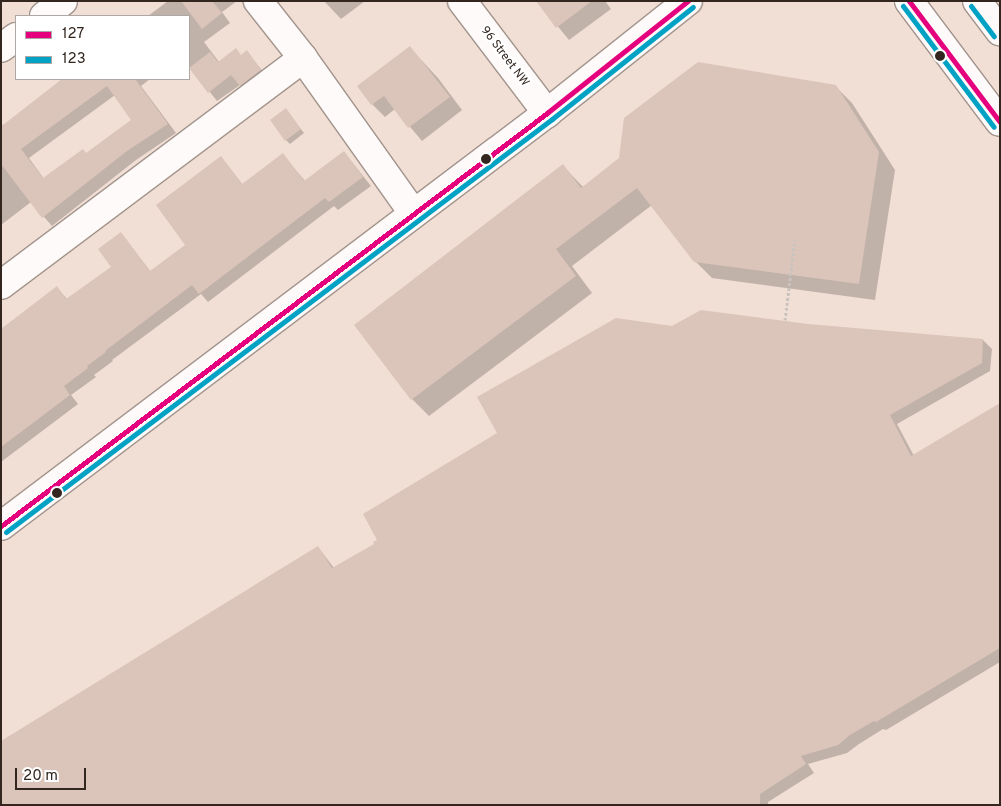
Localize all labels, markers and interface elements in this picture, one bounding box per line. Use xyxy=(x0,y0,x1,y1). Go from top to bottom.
legend xyxy=(15,15,190,80)
street label: 96 Street NW xyxy=(477,24,531,90)
text: 127 xyxy=(62,25,84,44)
text: 123 xyxy=(62,50,86,69)
unlabelled marker xyxy=(935,51,945,61)
unlabelled marker xyxy=(481,154,491,164)
unlabelled marker xyxy=(52,488,62,498)
scale bar xyxy=(18,758,89,790)
text: 20 m xyxy=(23,767,58,786)

